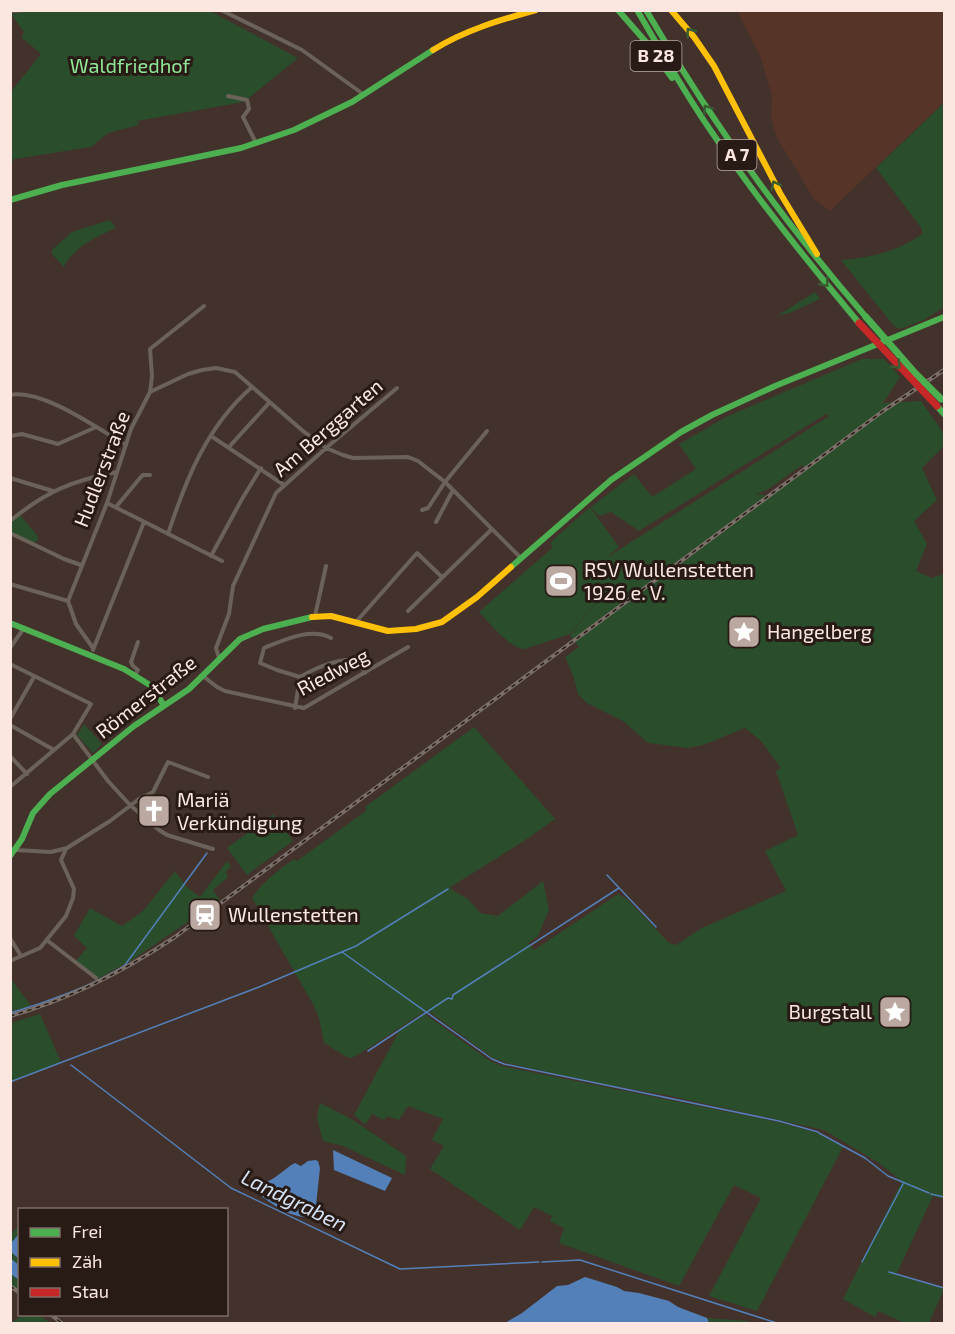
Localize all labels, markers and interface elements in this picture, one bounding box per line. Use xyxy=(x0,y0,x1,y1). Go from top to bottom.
one-way arrow xyxy=(686,28,697,39)
road number: B 28 xyxy=(630,41,682,71)
park label: Waldfriedhof xyxy=(70,53,191,77)
one-way arrow xyxy=(702,105,714,115)
road number: A 7 xyxy=(718,140,756,170)
one-way arrow xyxy=(771,181,782,191)
one-way arrow xyxy=(818,277,829,288)
one-way arrow xyxy=(890,359,901,369)
street label: Am Berggarten xyxy=(268,373,387,481)
street label: Hudlerstraße xyxy=(68,407,134,530)
place label: RSV Wullenstetten 1926 e. V. xyxy=(584,557,754,604)
sports icon: RSV Wullenstetten 1926 e. V. xyxy=(543,563,579,599)
place icon: Hangelberg xyxy=(726,614,762,650)
place label: Hangelberg xyxy=(767,619,872,643)
street label: Riedweg xyxy=(293,642,373,700)
street label: Römerstraße xyxy=(90,650,200,743)
place label: Mariä Verkündigung xyxy=(177,787,302,834)
church icon: Mariä Verkündigung xyxy=(136,793,172,829)
station icon: Wullenstetten xyxy=(187,897,223,933)
place label: Wullenstetten xyxy=(228,902,359,926)
place icon: Burgstall xyxy=(877,994,913,1030)
place label: Burgstall xyxy=(788,999,872,1023)
water label: Landgraben xyxy=(238,1163,352,1236)
legend xyxy=(18,1208,228,1316)
text: Frei xyxy=(72,1220,103,1242)
text: Zäh xyxy=(72,1250,103,1272)
text: Stau xyxy=(72,1280,109,1302)

